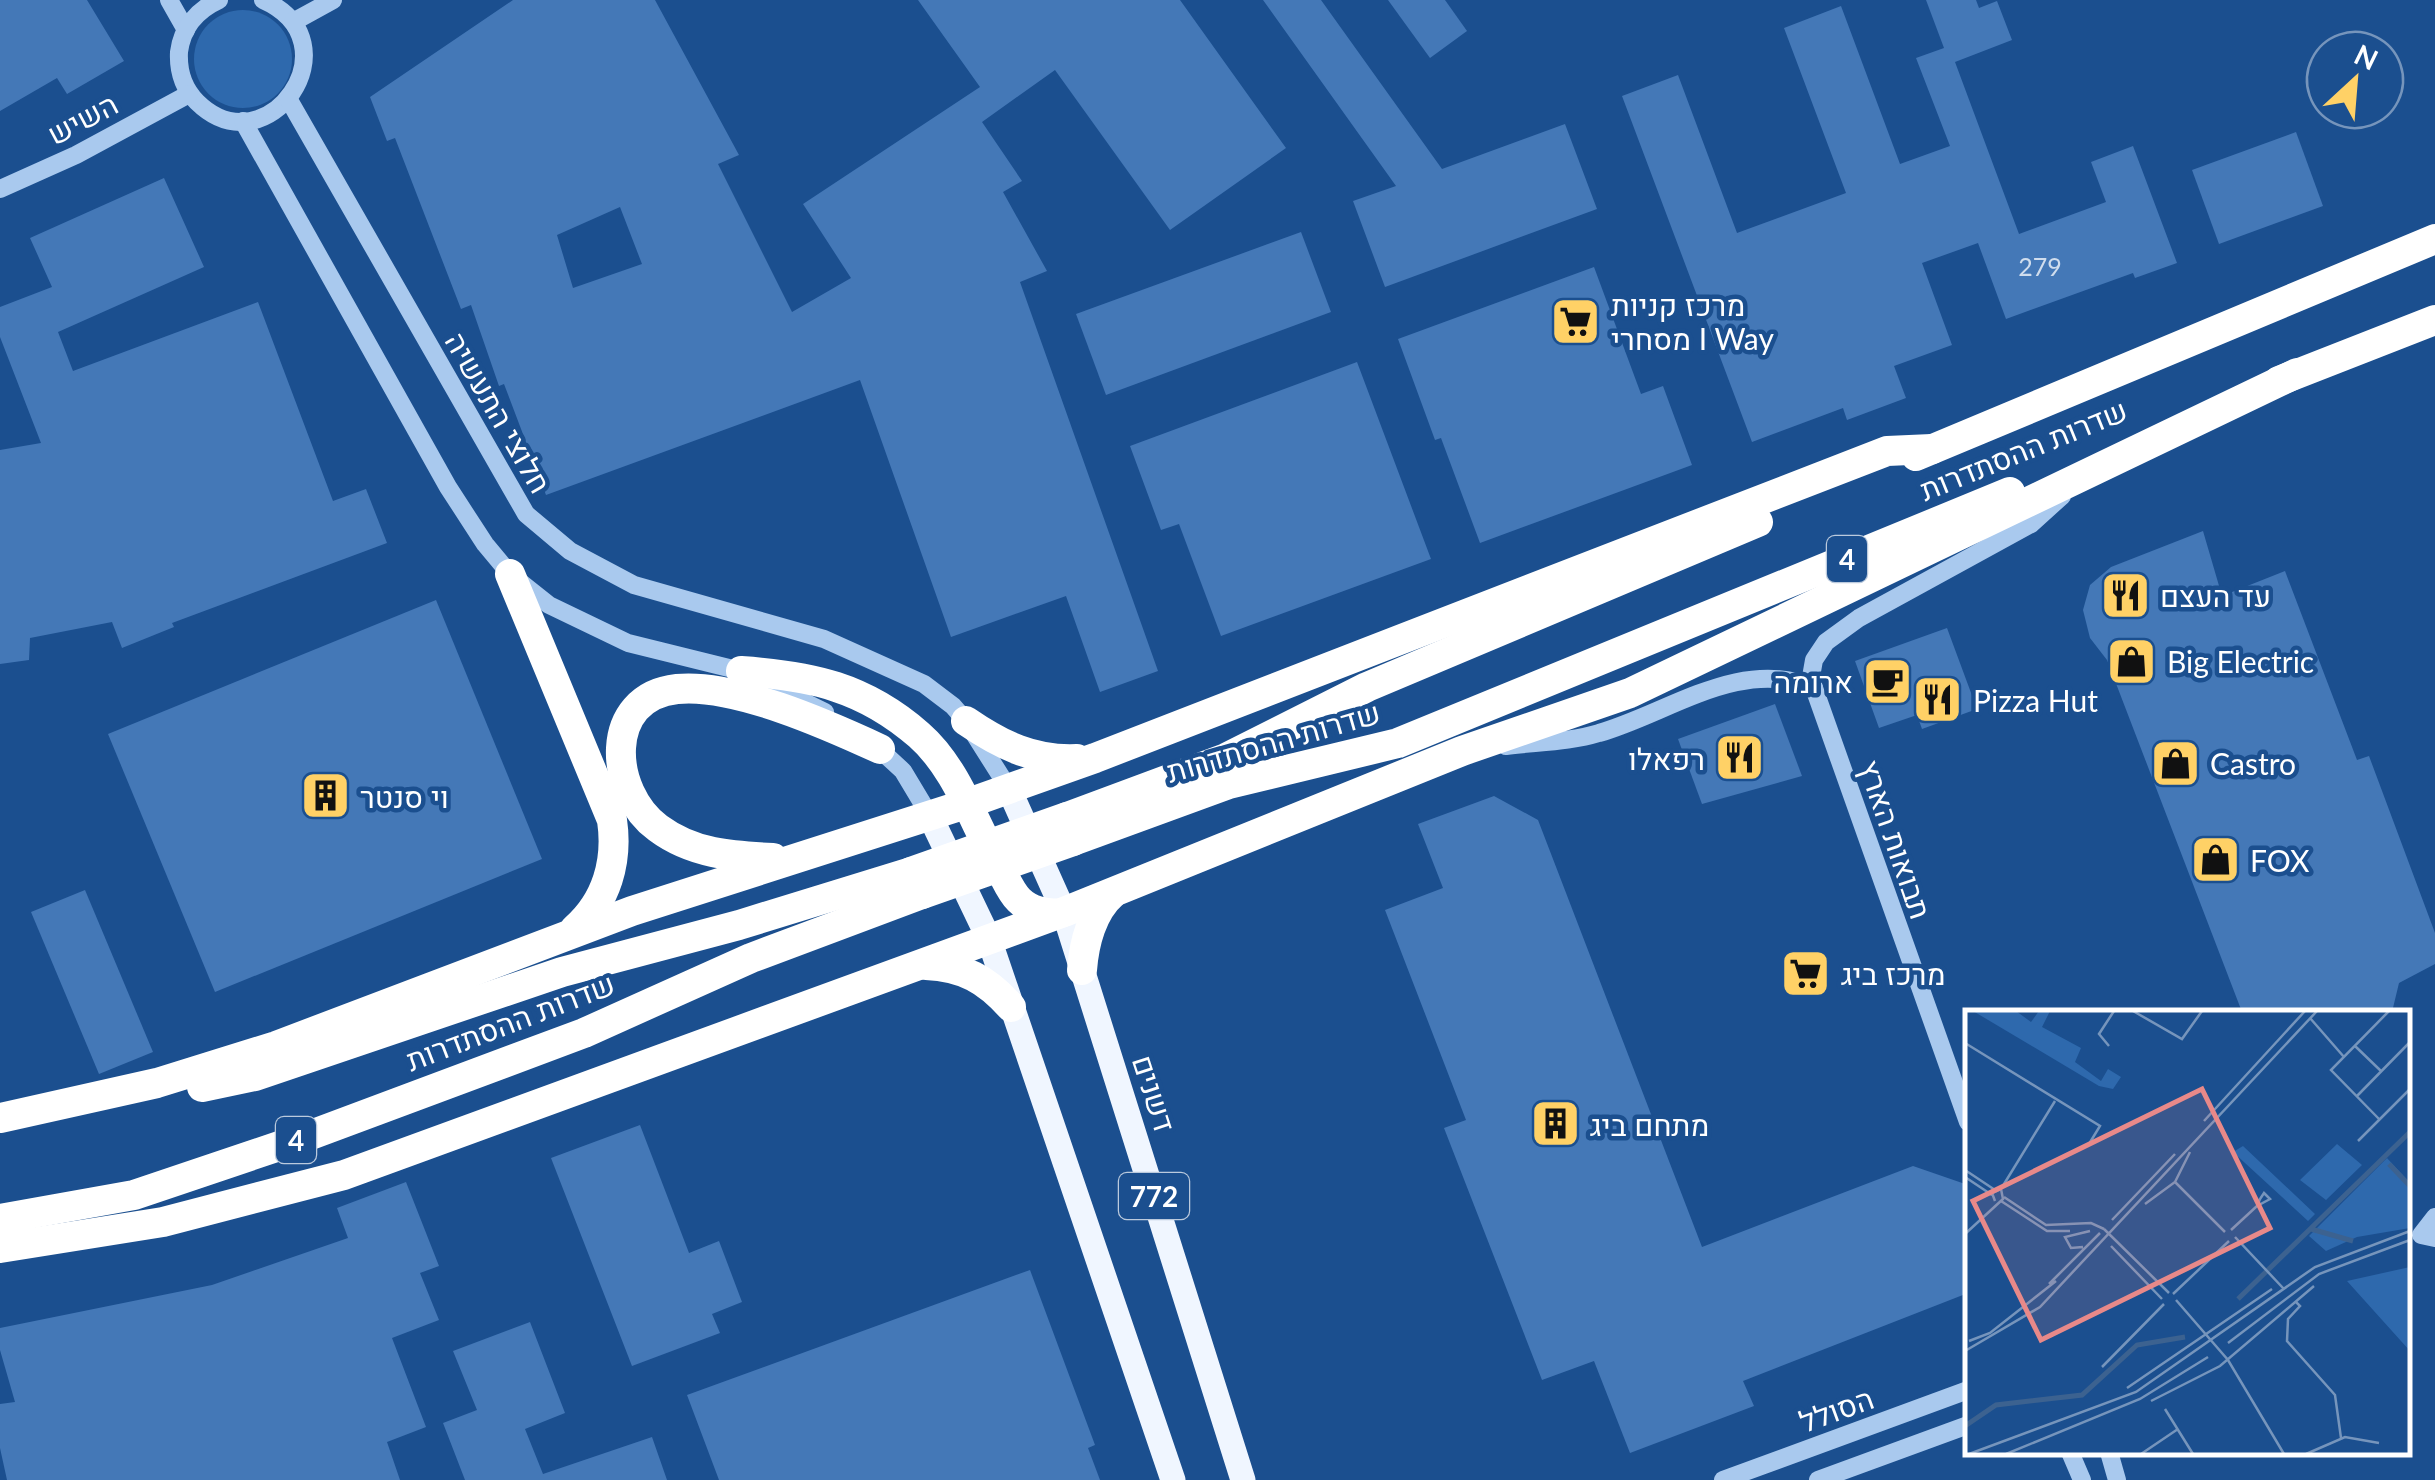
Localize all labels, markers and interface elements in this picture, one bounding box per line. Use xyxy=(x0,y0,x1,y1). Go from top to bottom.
north arrow xyxy=(2305,30,2405,130)
text: N xyxy=(2349,37,2384,77)
street label: השיש xyxy=(41,85,123,151)
house number: 279 xyxy=(2018,251,2062,281)
place label: מרכז קניות מסחרי I Way xyxy=(1611,286,1774,356)
supermarket icon: מרכז קניות מסחרי I Way xyxy=(1550,295,1602,347)
street label: חלוצי התעשיה xyxy=(438,325,560,499)
street label: שדרות ההסתדרות xyxy=(1914,391,2132,507)
road number: 4 xyxy=(1827,536,1867,582)
restaurant icon: עד העצם xyxy=(2099,569,2151,621)
place label: עד העצם xyxy=(2160,577,2271,613)
shop icon: Big Electric xyxy=(2106,635,2158,687)
place label: Big Electric xyxy=(2167,643,2314,679)
cafe icon: ארומה xyxy=(1862,655,1914,707)
place label: ארומה xyxy=(1774,663,1853,699)
restaurant icon: Pizza Hut xyxy=(1912,674,1964,726)
place label: Pizza Hut xyxy=(1973,682,2098,718)
street label: שדרות ההסתדרות xyxy=(1162,693,1384,789)
restaurant icon: רפאלו xyxy=(1714,732,1766,784)
shop icon: Castro xyxy=(2149,737,2201,789)
place label: רפאלו xyxy=(1628,740,1705,776)
place label: Castro xyxy=(2210,745,2296,781)
street label: תבואות הארץ xyxy=(1852,755,1940,923)
building icon: וי סנטר xyxy=(299,770,351,822)
place label: וי סנטר xyxy=(360,778,449,814)
shop icon: FOX xyxy=(2189,834,2241,886)
place label: FOX xyxy=(2250,842,2310,878)
supermarket icon: מרכז ביג xyxy=(1780,947,1832,999)
place label: מרכז ביג xyxy=(1841,955,1946,991)
street label: שדרות ההסתדרות xyxy=(401,965,619,1077)
inset map xyxy=(1965,1010,2410,1455)
street label: דשנים xyxy=(1126,1050,1184,1136)
building icon: מתחם ביג xyxy=(1529,1098,1581,1150)
place label: מתחם ביג xyxy=(1590,1106,1709,1142)
road number: 4 xyxy=(276,1117,316,1163)
road number: 772 xyxy=(1119,1173,1189,1219)
street label: הסולל xyxy=(1794,1379,1878,1439)

